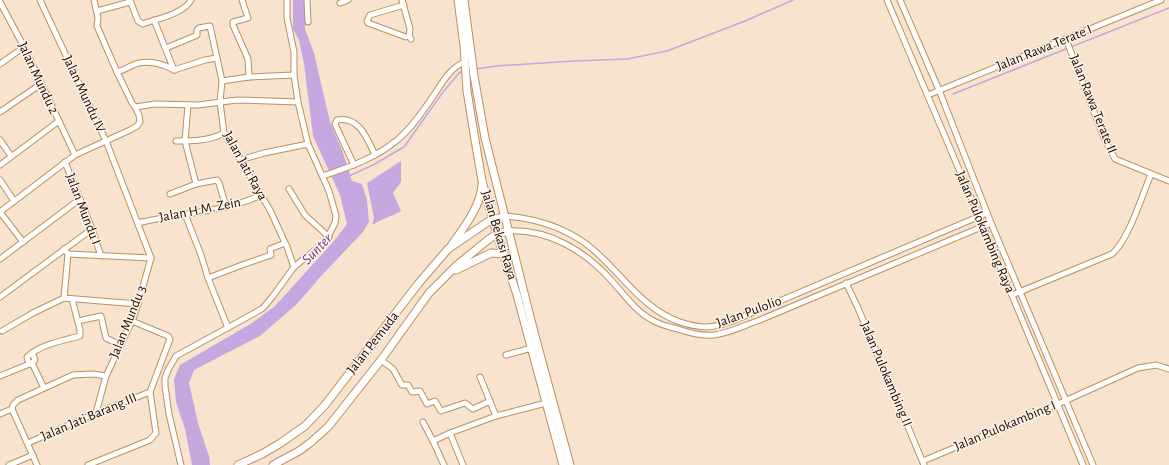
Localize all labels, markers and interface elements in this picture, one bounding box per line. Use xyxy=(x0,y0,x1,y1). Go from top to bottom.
street label: Jalan Rawa Terate I xyxy=(994,22,1094,74)
street label: Jalan Mundu 2 xyxy=(15,40,61,116)
street label: Jalan Mundu IV xyxy=(60,53,108,135)
street label: Jalan Rawa Terate II xyxy=(1067,53,1119,155)
street label: Jalan Jati Raya xyxy=(220,129,270,203)
street label: Jalan Pulokambing Raya xyxy=(953,169,1017,295)
street label: Jalan Mundu I xyxy=(63,171,103,247)
street label: Jalan Bekasi Raya xyxy=(479,188,519,282)
street label: Jalan H.M. Zein xyxy=(158,195,242,225)
water label: Sunter xyxy=(299,230,336,267)
street label: Jalan Mundu 3 xyxy=(107,283,149,360)
street label: Jalan Pulolio xyxy=(715,294,784,330)
street label: Jalan Pemuda xyxy=(344,309,402,377)
street label: Jalan Pulokambing II xyxy=(858,319,914,429)
street label: Jalan Jati Barang III xyxy=(39,390,139,444)
street label: Jalan Pulokambing I xyxy=(952,398,1058,454)

